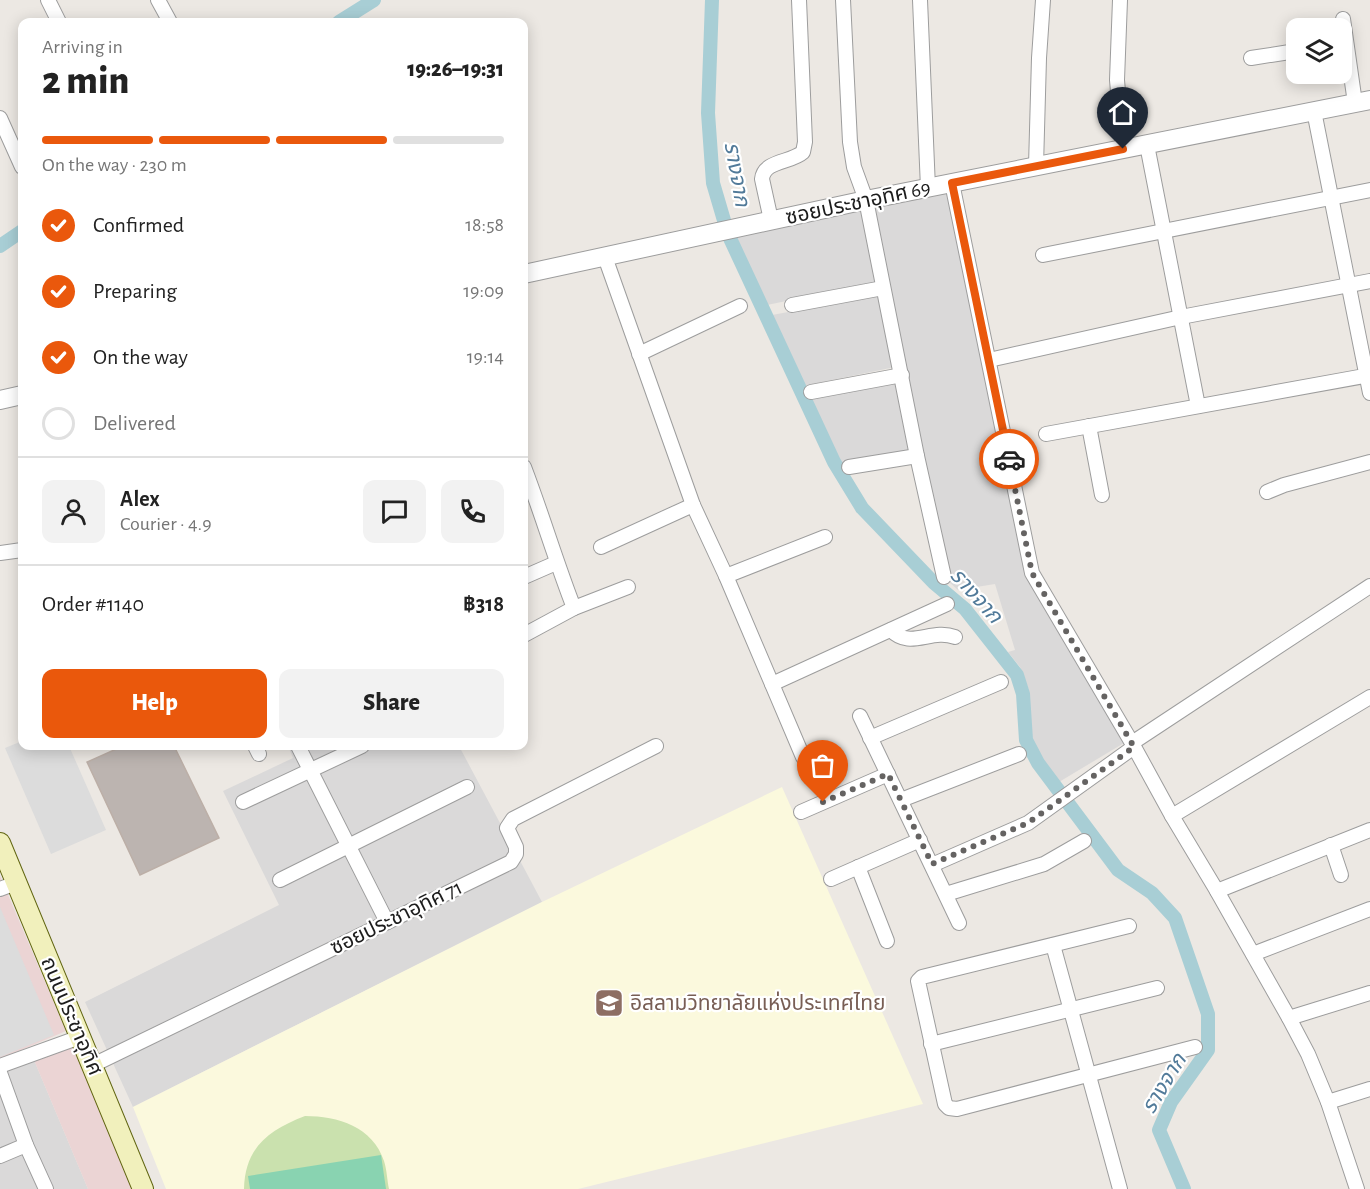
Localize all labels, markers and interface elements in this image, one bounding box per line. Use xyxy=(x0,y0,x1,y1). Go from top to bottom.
map controls xyxy=(1286,18,1352,84)
button: layers xyxy=(1286,18,1352,84)
text: Arriving in xyxy=(42,37,123,57)
text: 19:26–19:31 xyxy=(407,58,504,80)
text: 2 min xyxy=(42,62,129,101)
pin xyxy=(1097,87,1148,149)
icon: home xyxy=(1106,96,1139,129)
water label: รางจาก xyxy=(721,140,754,209)
text: On the way · 230 m xyxy=(42,155,187,175)
street label: ซอยประชาอุทิศ 69 xyxy=(784,177,933,230)
icon: check xyxy=(42,209,75,242)
text: Confirmed xyxy=(93,214,184,236)
text: 18:58 xyxy=(465,215,504,235)
icon: check xyxy=(42,275,75,308)
text: Preparing xyxy=(93,280,177,302)
text: 19:09 xyxy=(463,281,504,301)
icon: check xyxy=(42,341,75,374)
text: On the way xyxy=(93,346,188,368)
text: 19:14 xyxy=(467,347,504,367)
text: Delivered xyxy=(93,412,176,434)
courier xyxy=(979,429,1039,489)
icon: car xyxy=(993,443,1026,476)
button: person xyxy=(42,480,105,543)
button: chat xyxy=(363,480,426,543)
button: phone xyxy=(441,480,504,543)
text: Alex xyxy=(120,488,160,510)
text: Courier · 4.9 xyxy=(120,514,212,534)
water label: รางจาก xyxy=(946,564,1007,628)
text: Order #1140 xyxy=(42,593,144,615)
text: ฿318 xyxy=(463,593,504,615)
button: Help xyxy=(42,669,267,738)
button: Share xyxy=(279,669,504,738)
pin xyxy=(797,740,848,802)
icon: bag xyxy=(806,749,839,782)
street label: ซอยประชาอุทิศ 71 xyxy=(327,876,466,960)
street label: ถนนประชาอุทิศ xyxy=(35,954,106,1079)
school or university icon: อิสลามวิทยาลัยแห่งประเทศไทย xyxy=(593,987,625,1019)
place label: อิสลามวิทยาลัยแห่งประเทศไทย xyxy=(630,991,885,1014)
water label: รางจาก xyxy=(1138,1049,1191,1117)

